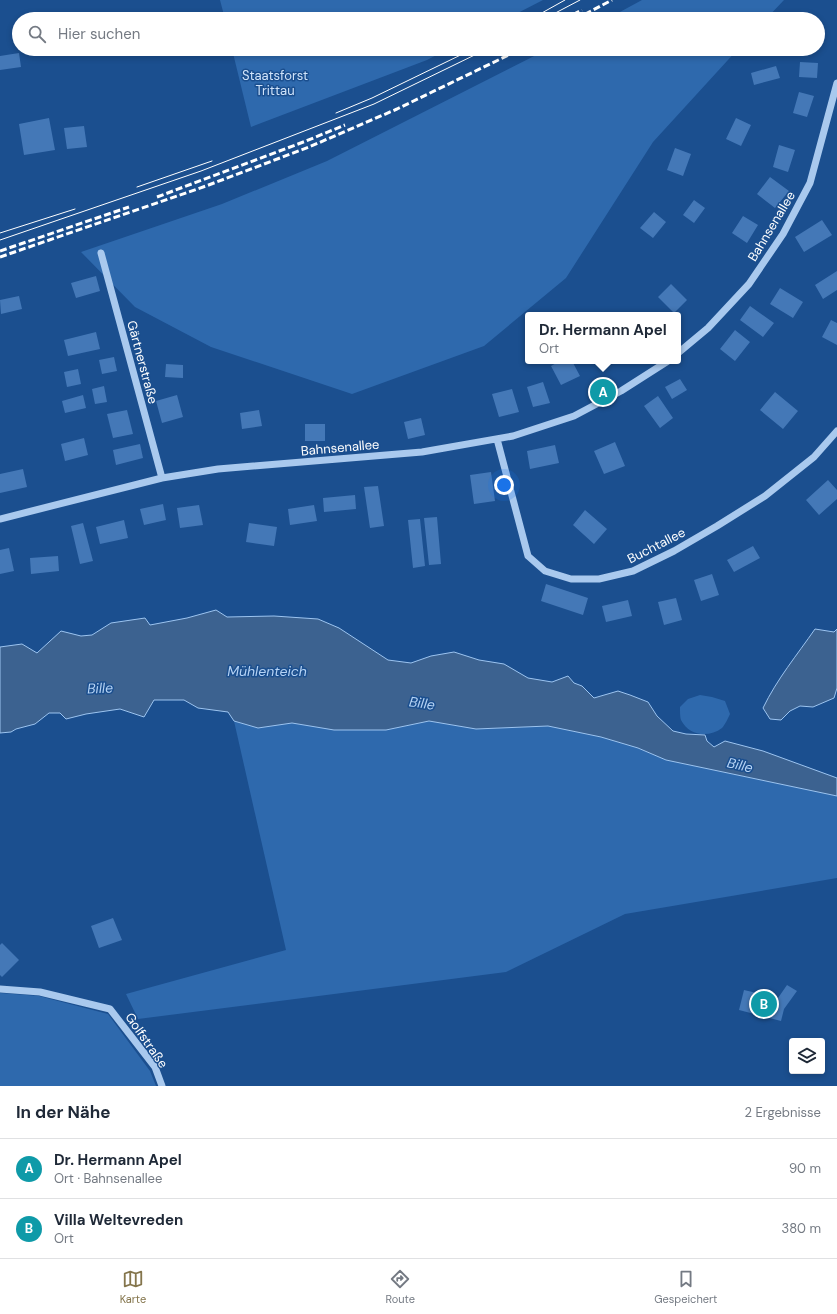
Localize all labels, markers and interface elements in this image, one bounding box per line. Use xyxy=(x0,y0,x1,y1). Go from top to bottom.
search box xyxy=(12,12,825,56)
icon: search xyxy=(26,23,48,45)
text: Hier suchen xyxy=(58,24,140,44)
park label: Staatsforst Trittau xyxy=(242,67,308,99)
street label: Bahnsenallee xyxy=(744,188,799,264)
popup xyxy=(525,312,681,364)
street label: Gärtnerstraße xyxy=(123,319,162,406)
text: Dr. Hermann Apel xyxy=(539,320,667,340)
text: Ort xyxy=(539,340,559,357)
pin: A xyxy=(590,377,616,407)
street label: Bahnsenallee xyxy=(300,436,380,459)
your location xyxy=(494,475,514,495)
street label: Buchtallee xyxy=(624,524,688,567)
water label: Mühlenteich xyxy=(227,662,307,680)
water label: Bille xyxy=(87,679,113,697)
water label: Bille xyxy=(408,692,436,714)
water label: Bille xyxy=(725,753,755,777)
pin: B xyxy=(751,989,777,1019)
street label: Golfstraße xyxy=(121,1009,172,1071)
map controls xyxy=(789,1038,825,1074)
button: layers xyxy=(789,1038,825,1074)
text: In der Nähe xyxy=(16,1101,111,1123)
text: 2 Ergebnisse xyxy=(745,1104,821,1121)
text: Dr. Hermann Apel xyxy=(54,1150,182,1170)
text: A xyxy=(24,1160,34,1177)
text: 90 m xyxy=(789,1160,821,1177)
text: Ort · Bahnsenallee xyxy=(54,1170,162,1187)
text: Villa Weltevreden xyxy=(54,1210,183,1230)
text: B xyxy=(25,1220,33,1237)
text: 380 m xyxy=(781,1220,821,1237)
text: Ort xyxy=(54,1230,74,1247)
tab: Karte xyxy=(120,1268,146,1306)
tab: Route xyxy=(386,1268,415,1306)
tab: Gespeichert xyxy=(654,1268,717,1306)

